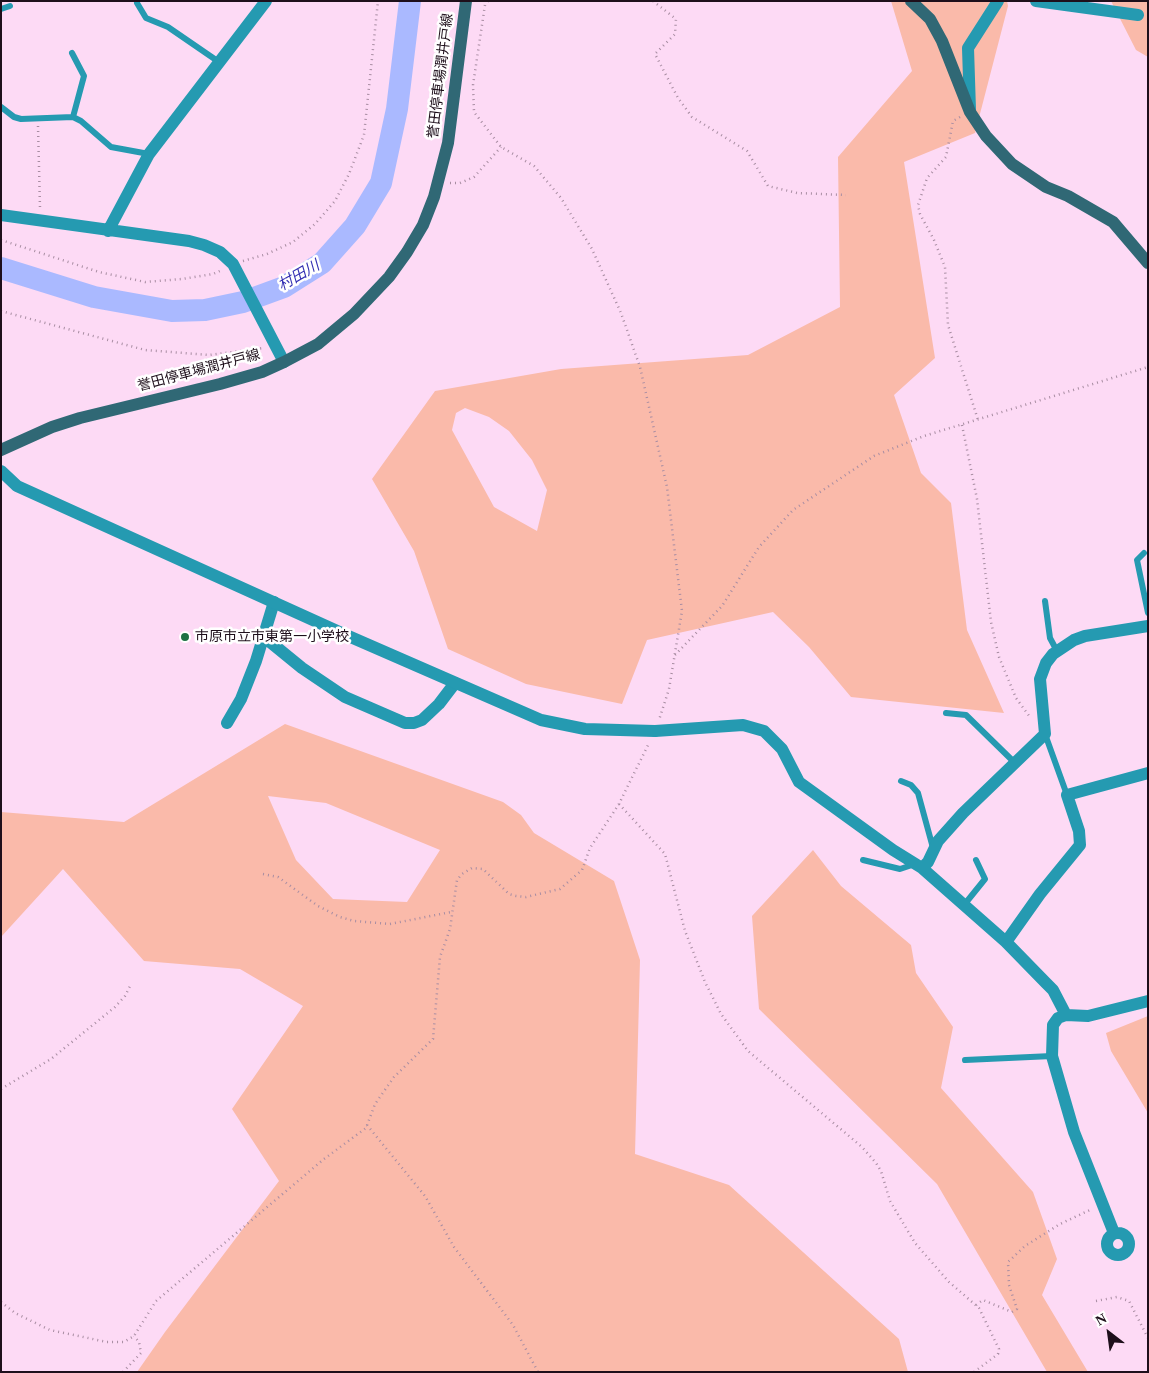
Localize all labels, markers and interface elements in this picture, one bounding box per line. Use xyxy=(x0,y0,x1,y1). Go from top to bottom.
street label: 誉田停車場潤井戸線 xyxy=(425,12,457,140)
water label: 村田川 xyxy=(275,257,323,295)
street label: 誉田停車場潤井戸線 xyxy=(136,347,262,395)
place label: 市原市立市東第一小学校 xyxy=(195,629,349,645)
marker: 市原市立市東第一小学校 xyxy=(179,631,191,643)
north arrow xyxy=(1084,1308,1134,1358)
text: N xyxy=(1093,1311,1109,1329)

